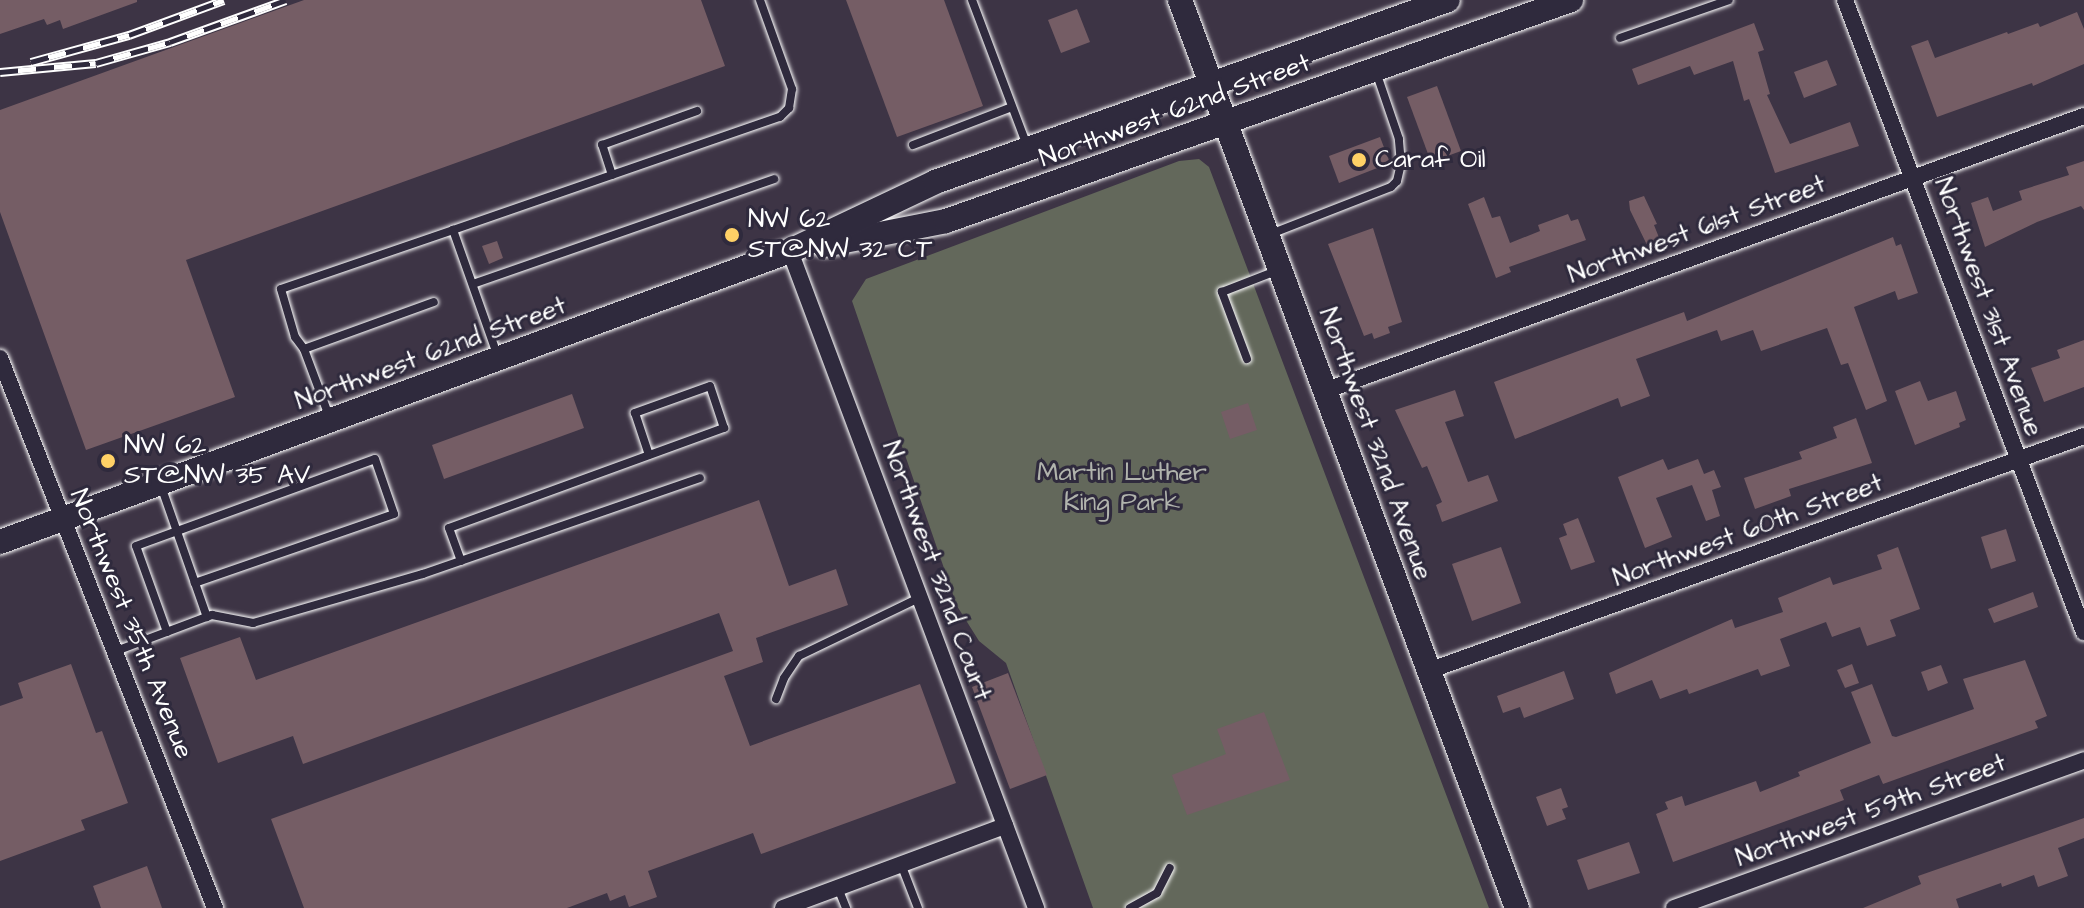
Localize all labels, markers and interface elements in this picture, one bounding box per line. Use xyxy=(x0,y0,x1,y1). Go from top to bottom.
street label: Northwest 62nd Street xyxy=(1035,47,1315,175)
place label: Caraf Oil xyxy=(1375,144,1486,176)
marker: Caraf Oil xyxy=(1350,151,1368,169)
street label: Northwest 61st Street xyxy=(1564,169,1830,291)
street label: Northwest 31st Avenue xyxy=(1927,174,2049,440)
place label: NW 62 ST@NW 32 CT xyxy=(748,204,932,266)
marker: NW 62 ST@NW 32 CT xyxy=(723,226,741,244)
street label: Northwest 62nd Street xyxy=(291,290,571,418)
street label: Northwest 32nd Avenue xyxy=(1311,304,1439,584)
place label: NW 62 ST@NW 35 AV xyxy=(124,430,310,492)
street label: Northwest 32nd Court xyxy=(875,437,997,705)
marker: NW 62 ST@NW 35 AV xyxy=(99,452,117,470)
park label: Martin Luther King Park xyxy=(1037,457,1207,518)
street label: Northwest 60th Street xyxy=(1609,468,1887,594)
street label: Northwest 35th Avenue xyxy=(63,485,199,763)
street label: Northwest 59th Street xyxy=(1732,748,2010,874)

